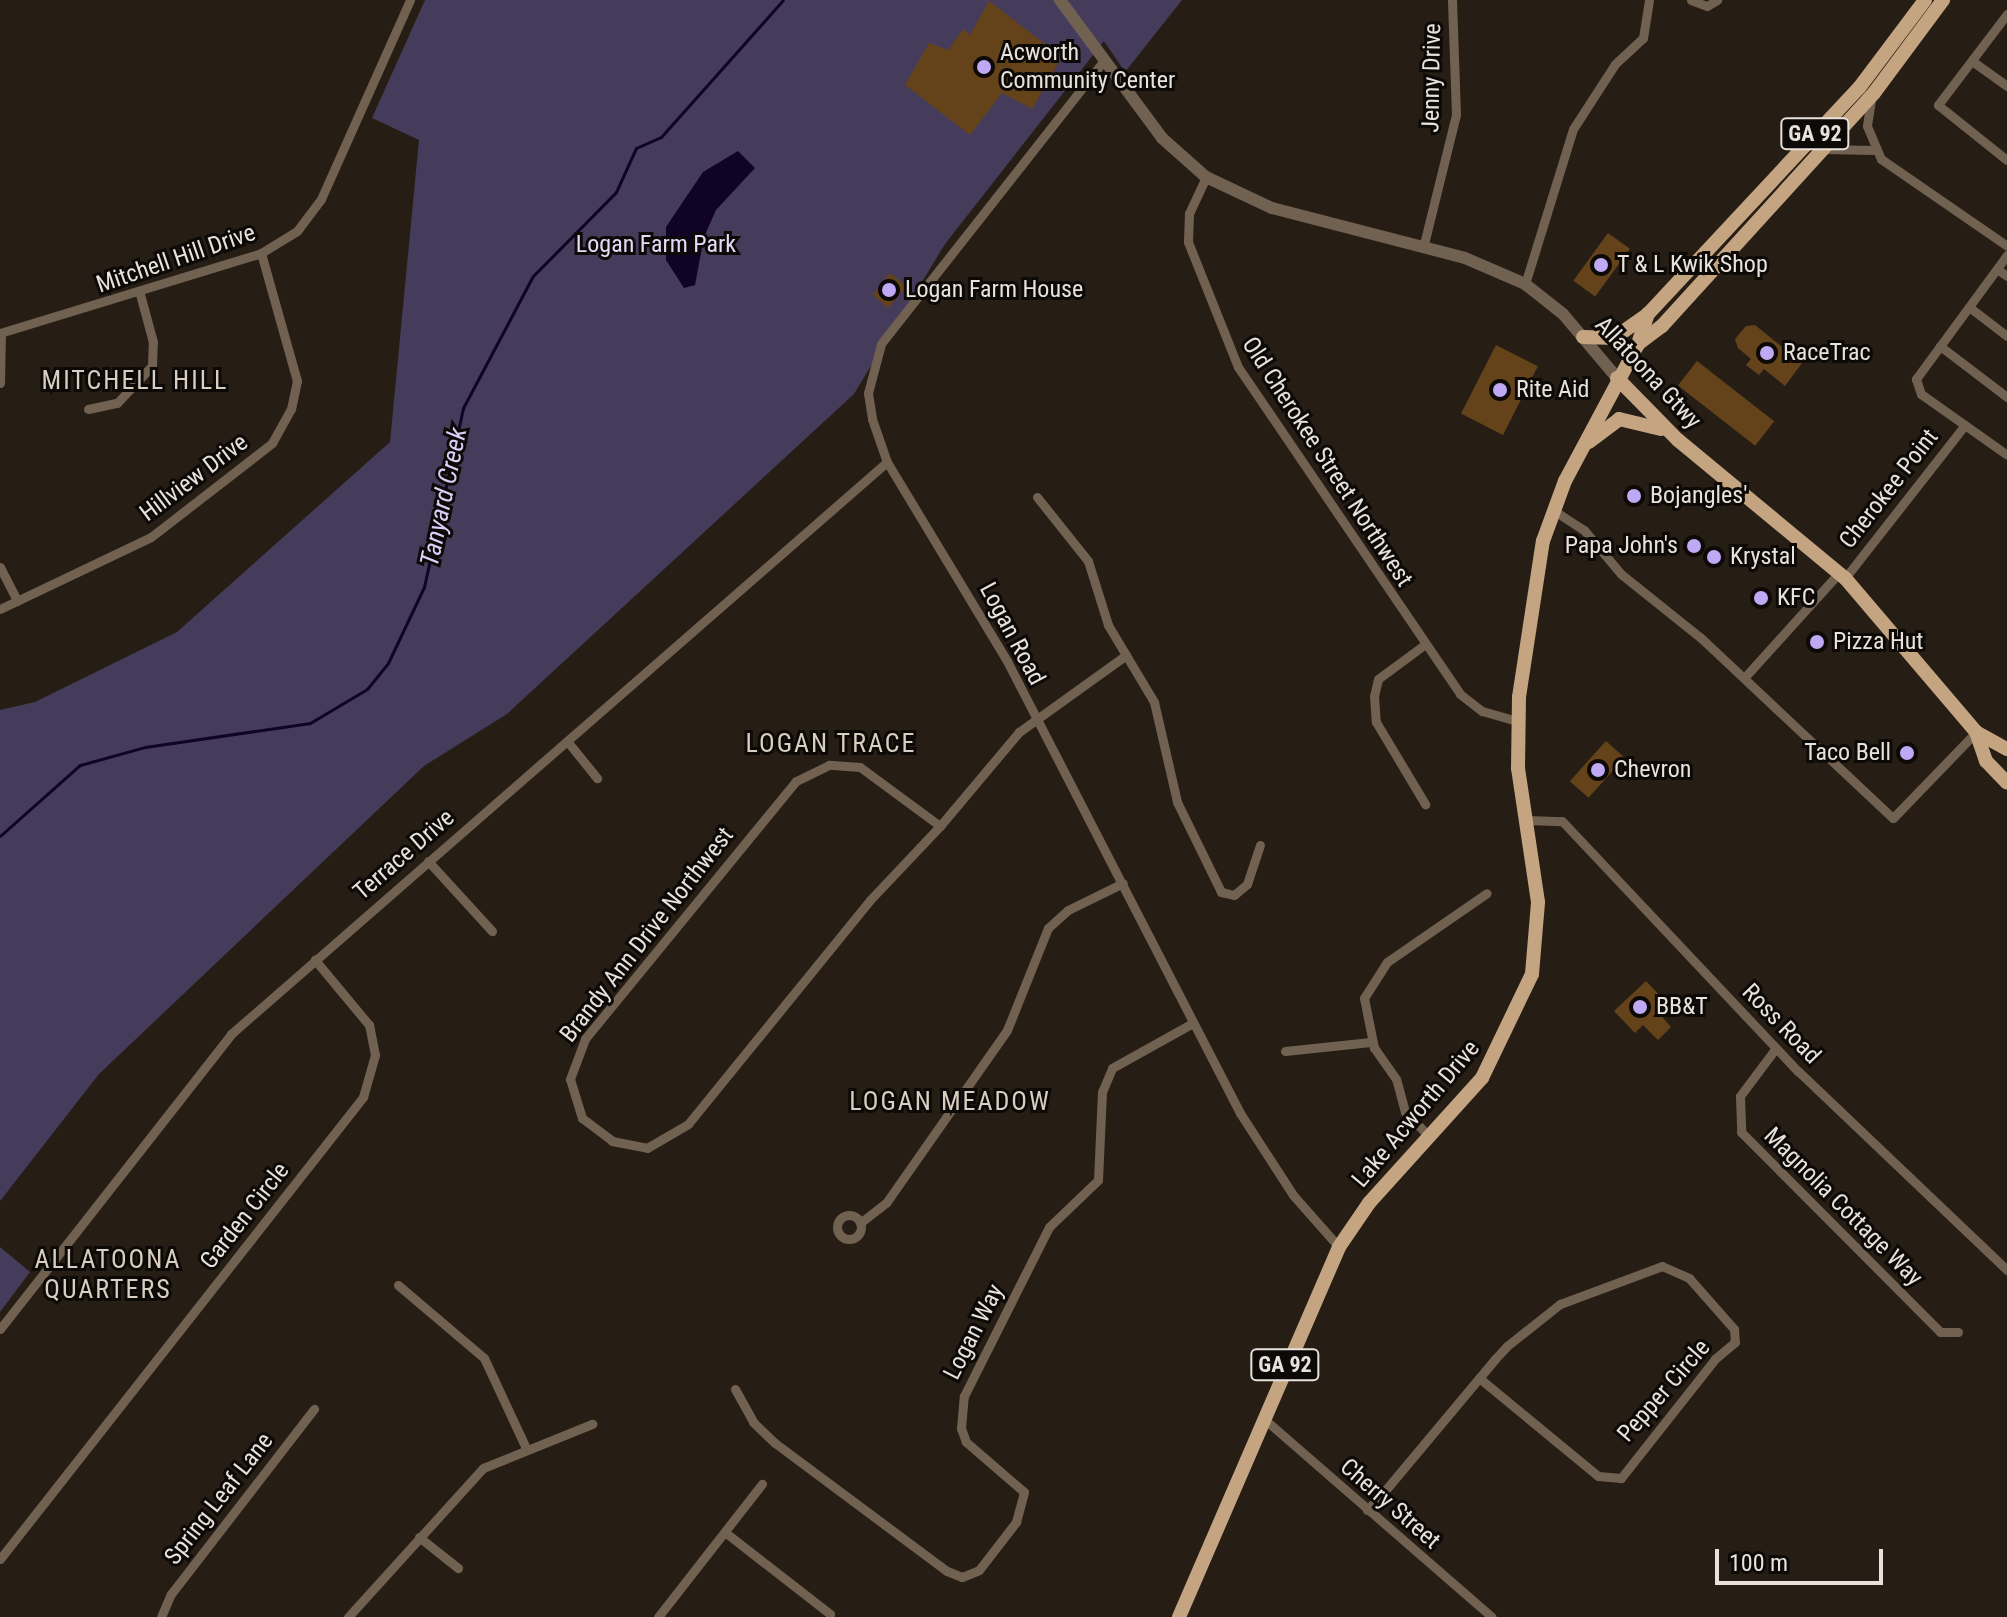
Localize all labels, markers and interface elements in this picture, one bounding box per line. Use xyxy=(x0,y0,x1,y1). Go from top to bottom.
street label: Jenny Drive xyxy=(1417,23,1447,133)
place label: Acworth Community Center xyxy=(1000,39,1175,95)
marker: Acworth Community Center xyxy=(975,58,993,76)
road number: GA 92 xyxy=(1779,116,1851,152)
street label: Mitchell Hill Drive xyxy=(93,218,259,300)
park label: Logan Farm Park xyxy=(576,231,736,259)
place label: T & L Kwik Shop xyxy=(1617,251,1768,279)
marker: T & L Kwik Shop xyxy=(1592,256,1610,274)
place label: Logan Farm House xyxy=(905,276,1083,304)
marker: Logan Farm House xyxy=(880,281,898,299)
street label: Allatoona Gtwy xyxy=(1589,311,1707,435)
street label: Old Cherokee Street Northwest xyxy=(1235,332,1419,592)
place label: RaceTrac xyxy=(1783,339,1871,367)
marker: RaceTrac xyxy=(1758,344,1776,362)
district label: MITCHELL HILL xyxy=(42,365,228,397)
place label: Rite Aid xyxy=(1516,376,1589,404)
marker: Rite Aid xyxy=(1491,381,1509,399)
street label: Cherokee Point xyxy=(1833,424,1945,554)
water label: Tanyard Creek xyxy=(414,425,474,569)
street label: Hillview Drive xyxy=(134,428,254,528)
place label: Bojangles' xyxy=(1650,482,1747,510)
marker: Bojangles' xyxy=(1625,487,1643,505)
place label: Papa John's xyxy=(1565,532,1678,560)
marker: Papa John's xyxy=(1685,537,1703,555)
place label: Krystal xyxy=(1730,543,1796,571)
marker: Krystal xyxy=(1705,548,1723,566)
street label: Logan Road xyxy=(973,578,1051,690)
place label: KFC xyxy=(1777,584,1815,612)
marker: KFC xyxy=(1752,589,1770,607)
place label: Pizza Hut xyxy=(1833,628,1923,656)
marker: Pizza Hut xyxy=(1808,633,1826,651)
district label: LOGAN TRACE xyxy=(745,728,917,760)
place label: Taco Bell xyxy=(1804,739,1891,767)
marker: Taco Bell xyxy=(1898,744,1916,762)
place label: Chevron xyxy=(1614,756,1691,784)
marker: Chevron xyxy=(1589,761,1607,779)
street label: Terrace Drive xyxy=(348,803,460,907)
street label: Brandy Ann Drive Northwest xyxy=(554,822,740,1048)
street label: Ross Road xyxy=(1736,978,1826,1070)
place label: BB&T xyxy=(1656,993,1708,1021)
marker: BB&T xyxy=(1631,998,1649,1016)
street label: Lake Acworth Drive xyxy=(1346,1035,1486,1193)
district label: LOGAN MEADOW xyxy=(849,1086,1051,1118)
street label: Magnolia Cottage Way xyxy=(1758,1122,1928,1292)
street label: Garden Circle xyxy=(195,1157,295,1275)
district label: ALLATOONA QUARTERS xyxy=(34,1244,182,1306)
street label: Logan Way xyxy=(938,1280,1010,1384)
street label: Pepper Circle xyxy=(1612,1334,1716,1448)
road number: GA 92 xyxy=(1249,1347,1321,1383)
street label: Spring Leaf Lane xyxy=(159,1427,279,1571)
street label: Cherry Street xyxy=(1334,1453,1446,1555)
scale bar xyxy=(1719,1533,1887,1583)
text: 100 m xyxy=(1729,1549,1788,1577)

